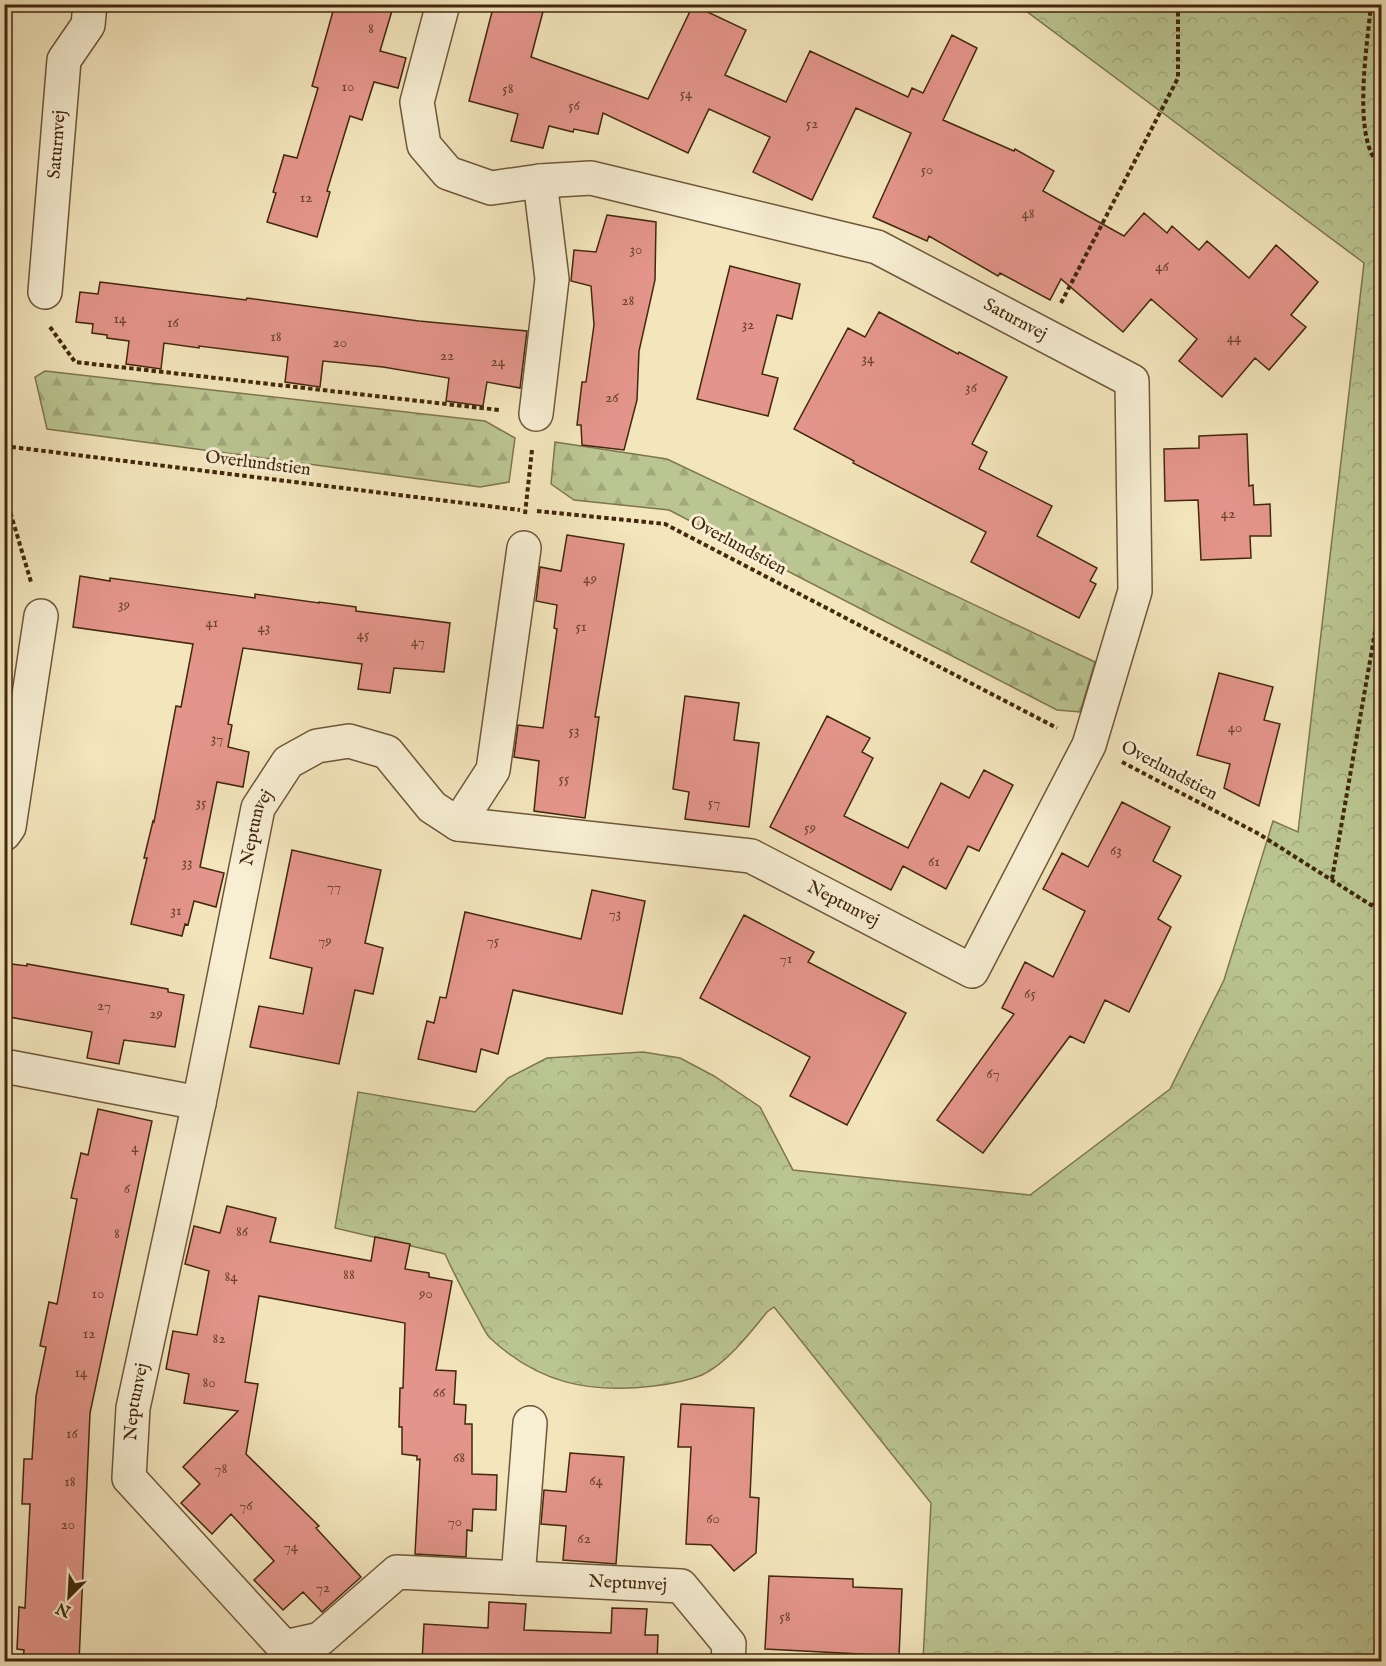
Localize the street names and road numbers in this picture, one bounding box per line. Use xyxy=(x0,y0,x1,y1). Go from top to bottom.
street label: Saturnvej xyxy=(43,109,71,180)
street label: Saturnvej xyxy=(979,294,1051,346)
street label: Overlundstien xyxy=(204,446,312,482)
street label: Overlundstien xyxy=(686,511,791,581)
street label: Overlundstien xyxy=(1117,736,1222,806)
street label: Neptunvej xyxy=(235,785,278,868)
street label: Neptunvej xyxy=(803,876,883,932)
street label: Neptunvej xyxy=(120,1361,154,1441)
street label: Neptunvej xyxy=(588,1570,668,1597)

